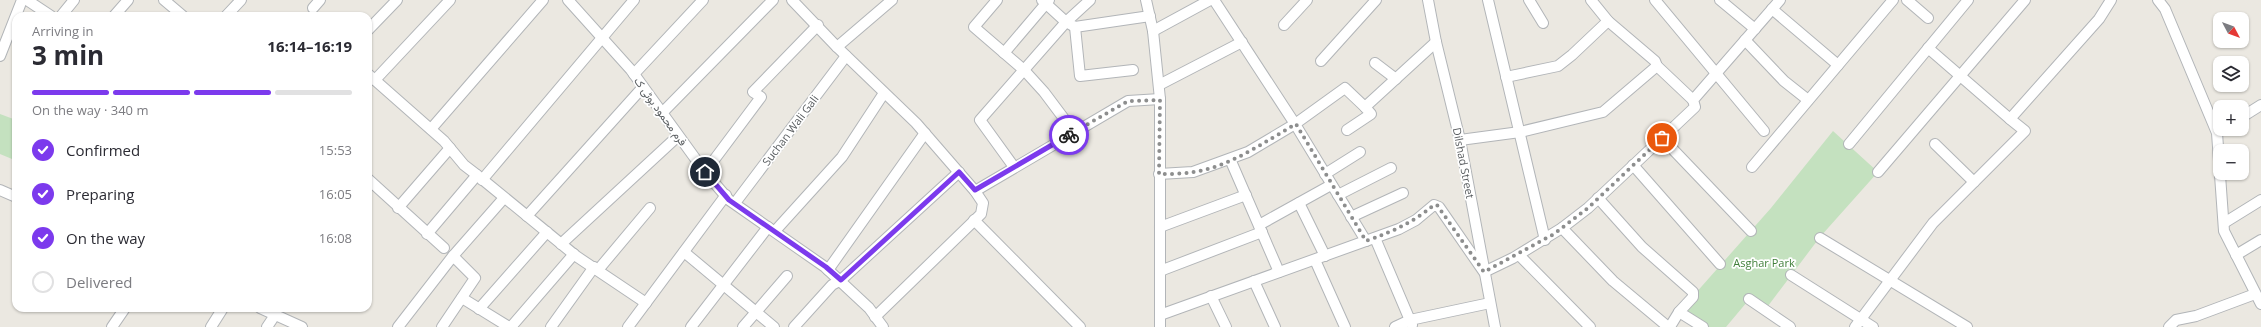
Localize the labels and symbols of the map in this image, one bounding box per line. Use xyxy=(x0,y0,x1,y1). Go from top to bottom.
north arrow xyxy=(2213,12,2249,48)
street label: فرم محمود بوٹی ک xyxy=(630,74,691,149)
street label: Suchan Wali Gali xyxy=(758,92,822,168)
courier xyxy=(1049,115,1089,155)
pin xyxy=(1645,121,1679,155)
street label: Dilshad Street xyxy=(1450,126,1478,200)
pin xyxy=(688,155,722,189)
park label: Asghar Park xyxy=(1733,255,1795,270)

